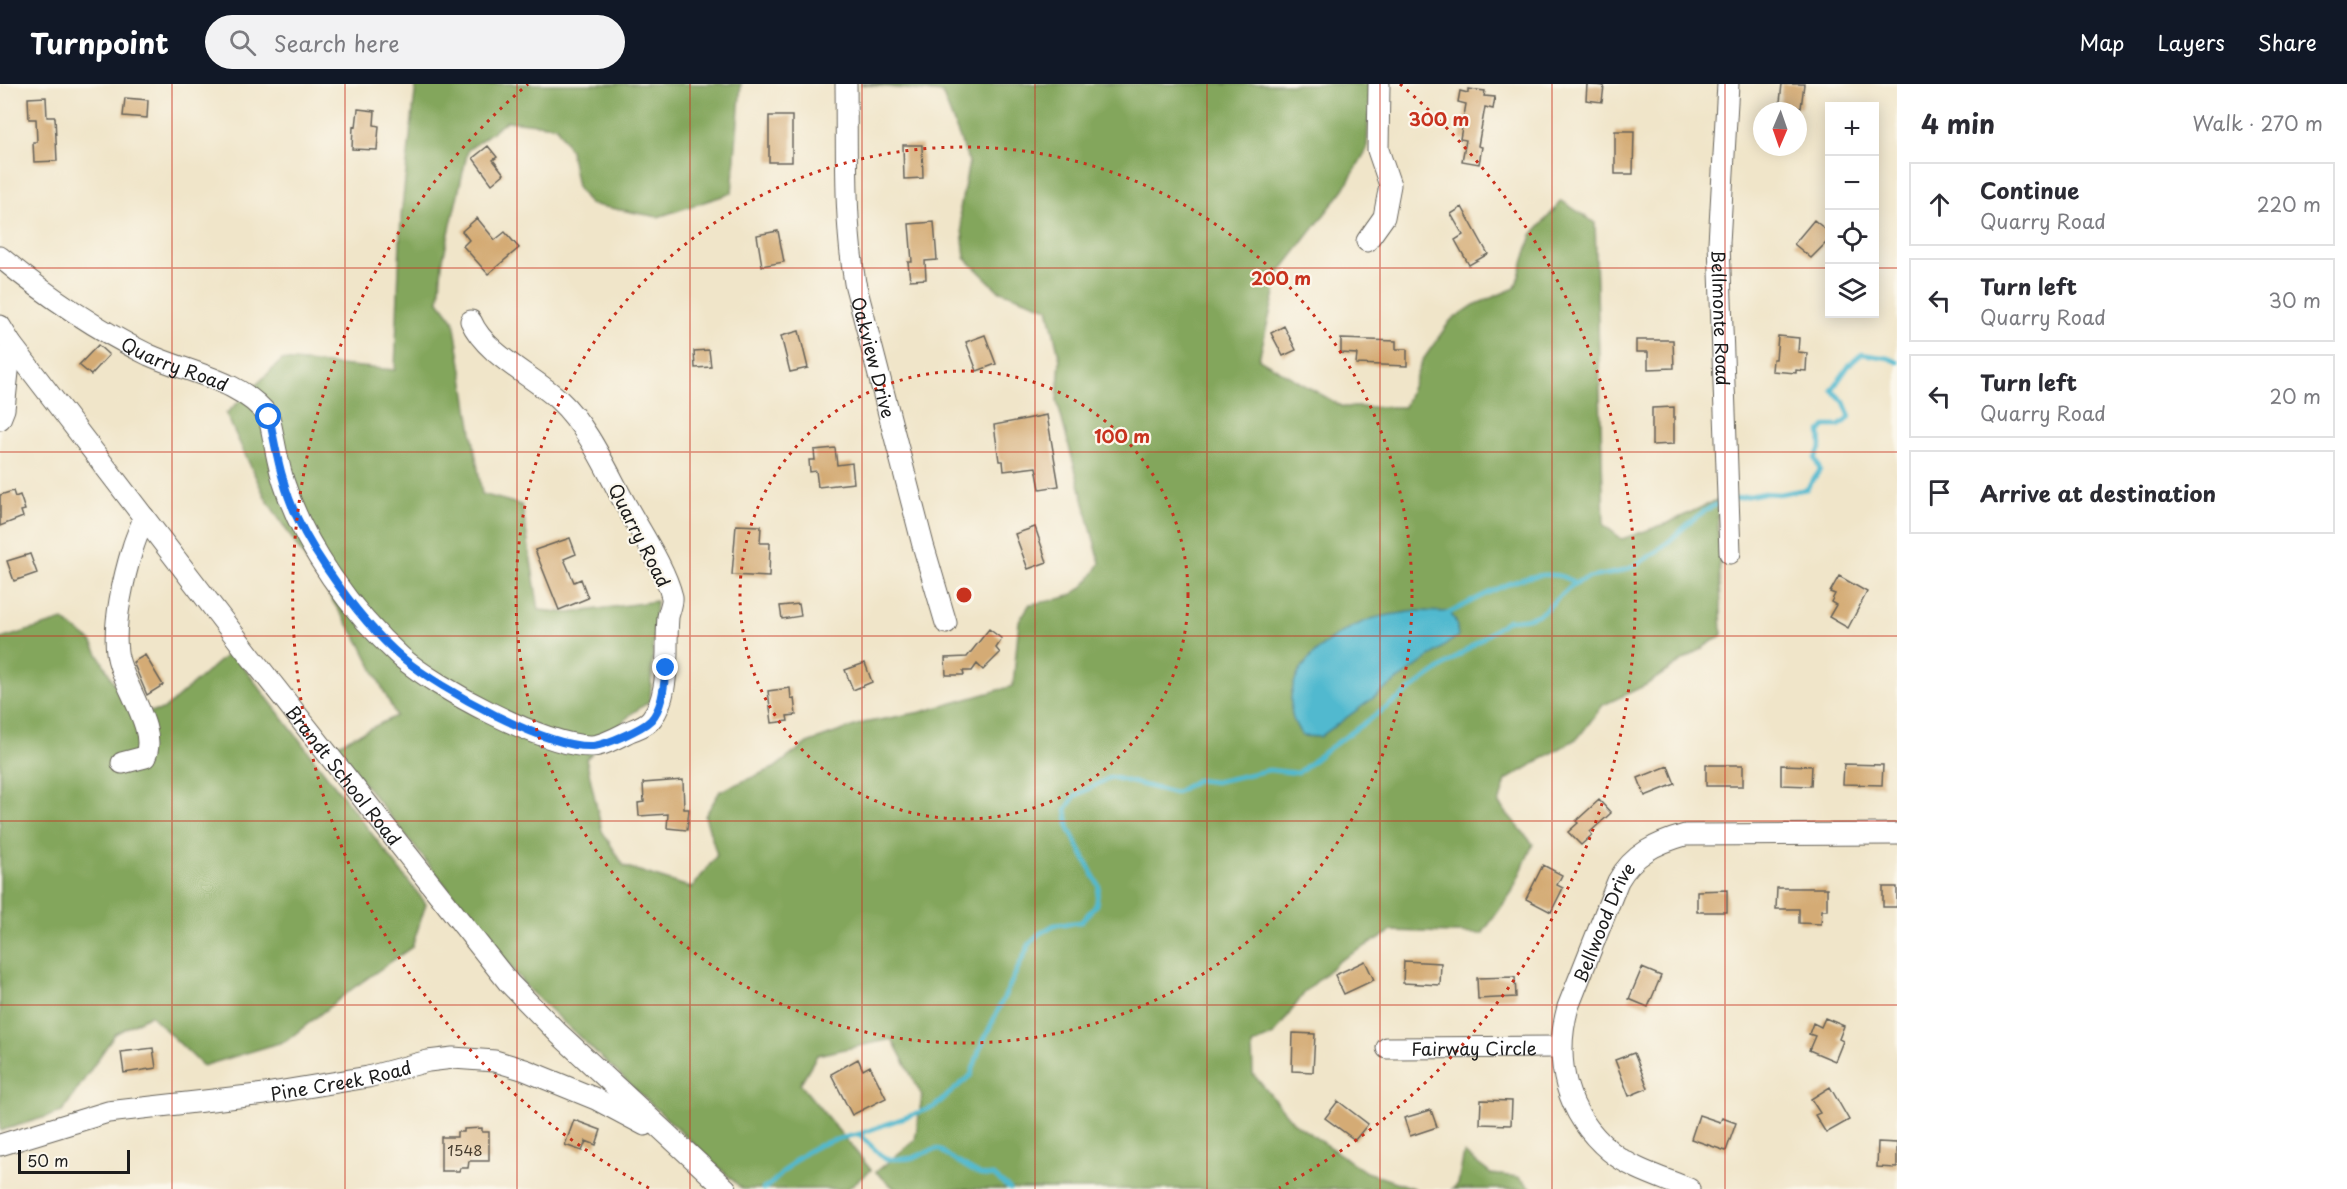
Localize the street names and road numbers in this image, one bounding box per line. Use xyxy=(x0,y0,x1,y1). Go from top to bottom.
street label: Bellmonte Road xyxy=(1706,249,1738,386)
street label: Oakview Drive xyxy=(846,294,903,421)
street label: Quarry Road xyxy=(117,330,233,397)
street label: Quarry Road xyxy=(602,478,678,592)
street label: Brandt School Road xyxy=(281,699,408,851)
street label: Bellwood Drive xyxy=(1566,855,1641,986)
street label: Fairway Circle xyxy=(1411,1034,1537,1061)
street label: Pine Creek Road xyxy=(268,1053,414,1106)

